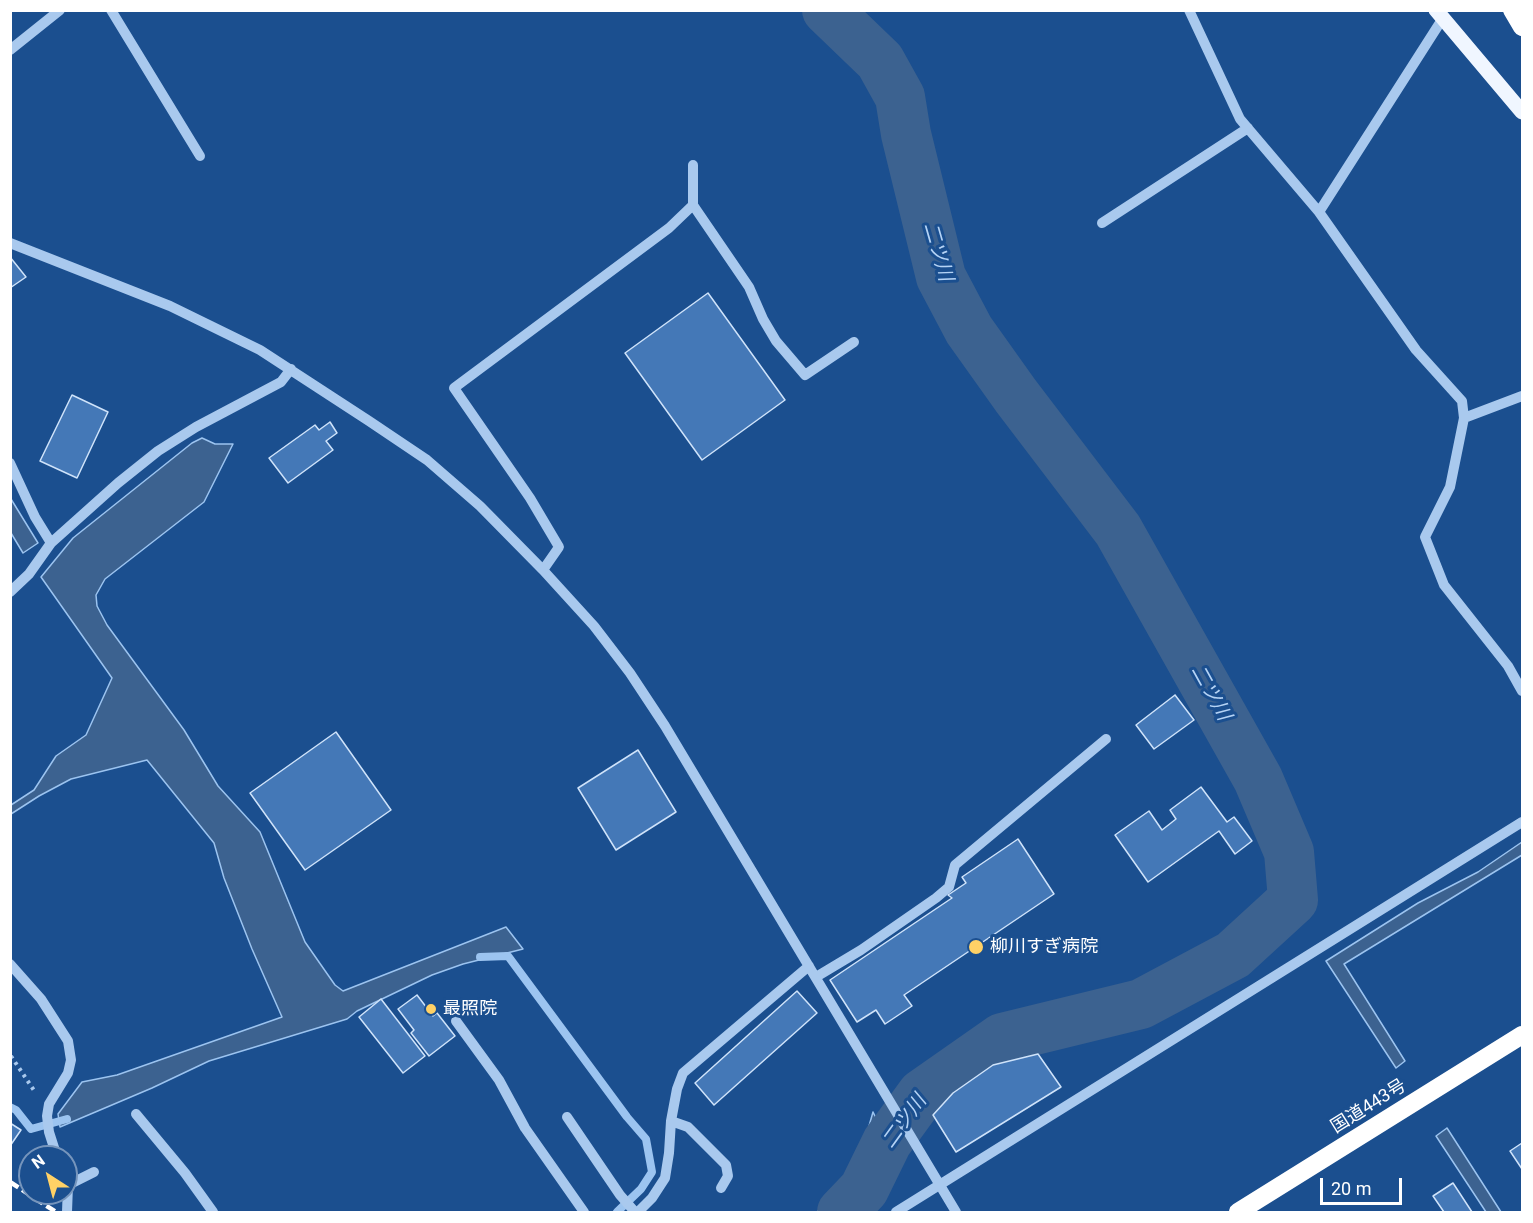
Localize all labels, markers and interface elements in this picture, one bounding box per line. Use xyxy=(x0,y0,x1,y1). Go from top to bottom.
water label: 二ツ川 xyxy=(917,220,957,284)
water label: 二ツ川 xyxy=(1185,661,1235,725)
place label: 柳川すぎ病院 xyxy=(990,936,1098,958)
marker: 柳川すぎ病院 xyxy=(967,938,985,956)
place label: 最照院 xyxy=(443,998,497,1020)
marker: 最照院 xyxy=(424,1002,438,1016)
street label: 国道443号 xyxy=(1328,1075,1410,1139)
water label: 二ツ川 xyxy=(878,1091,932,1153)
north arrow xyxy=(18,1145,78,1205)
text: N xyxy=(28,1151,48,1173)
scale bar xyxy=(1323,1166,1406,1204)
text: 20 m xyxy=(1331,1178,1371,1199)

